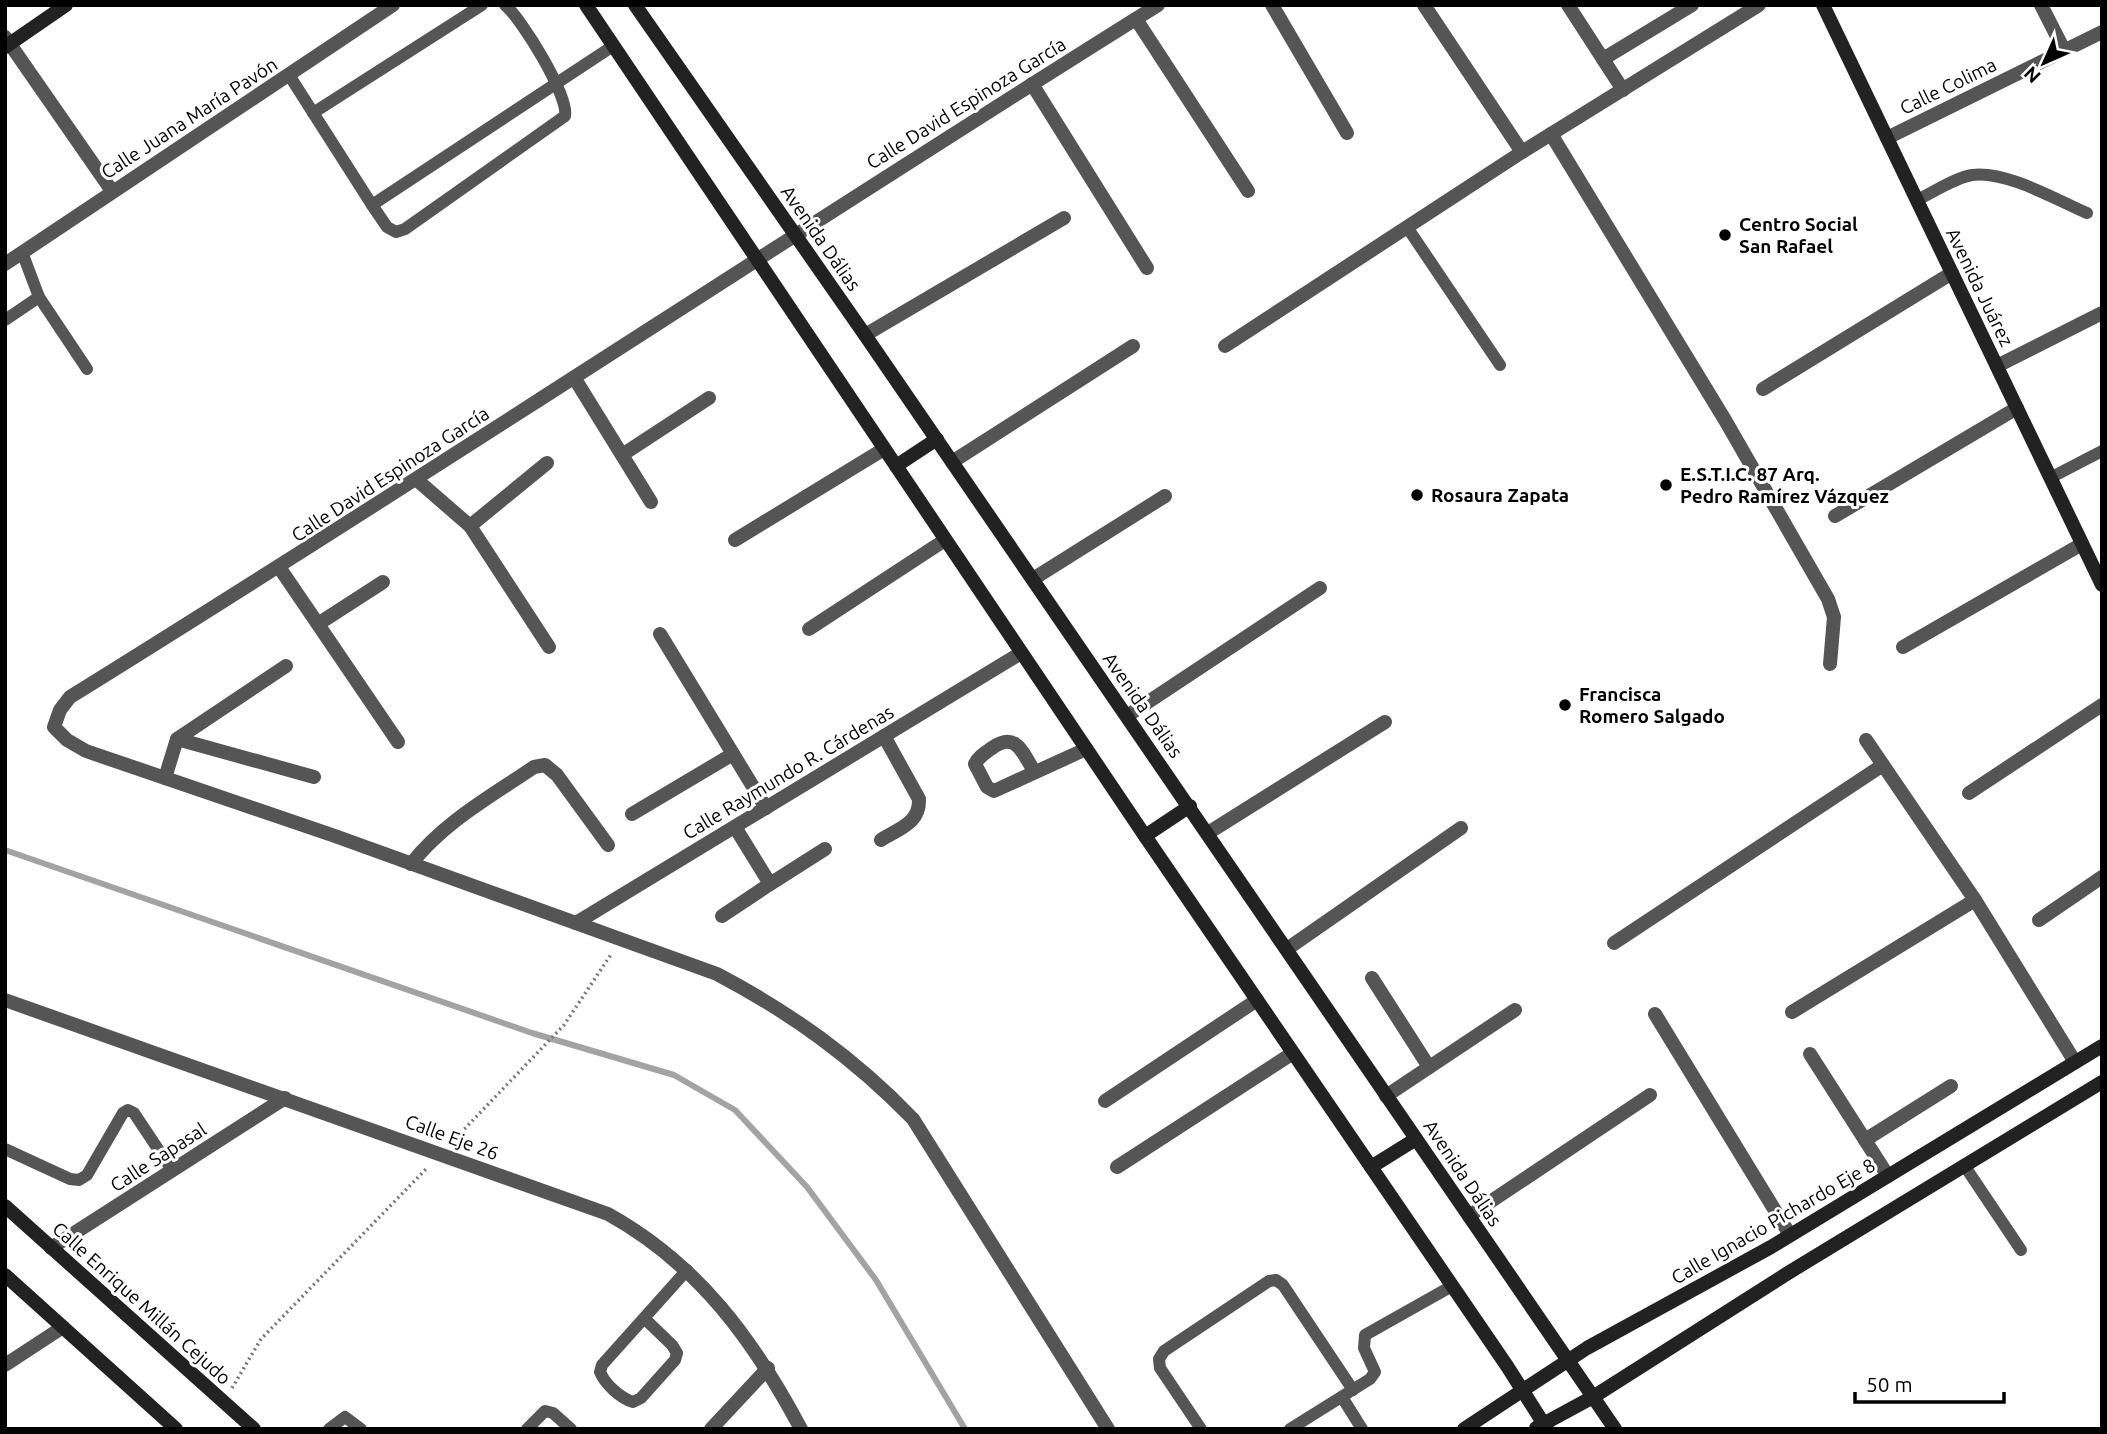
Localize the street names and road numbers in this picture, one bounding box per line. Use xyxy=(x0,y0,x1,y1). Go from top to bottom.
street label: Calle David Espinoza García xyxy=(862,33,1070,173)
street label: Calle Juana María Pavón xyxy=(97,53,281,183)
street label: Calle Colima xyxy=(1896,53,2000,119)
street label: Avenida Dálias xyxy=(777,181,865,295)
street label: Avenida Juárez xyxy=(1942,224,2018,350)
street label: Calle David Espinoza García xyxy=(287,402,493,546)
street label: Avenida Dálias xyxy=(1099,648,1187,762)
street label: Calle Raymundo R. Cárdenas xyxy=(679,700,897,844)
street label: Calle Eje 26 xyxy=(402,1110,502,1164)
street label: Avenida Dálias xyxy=(1419,1116,1507,1230)
street label: Calle Sapasal xyxy=(106,1118,210,1196)
street label: Calle Ignacio Pichardo Eje 8 xyxy=(1667,1154,1879,1288)
street label: Calle Enrique Millán Cejudo xyxy=(48,1217,236,1389)

